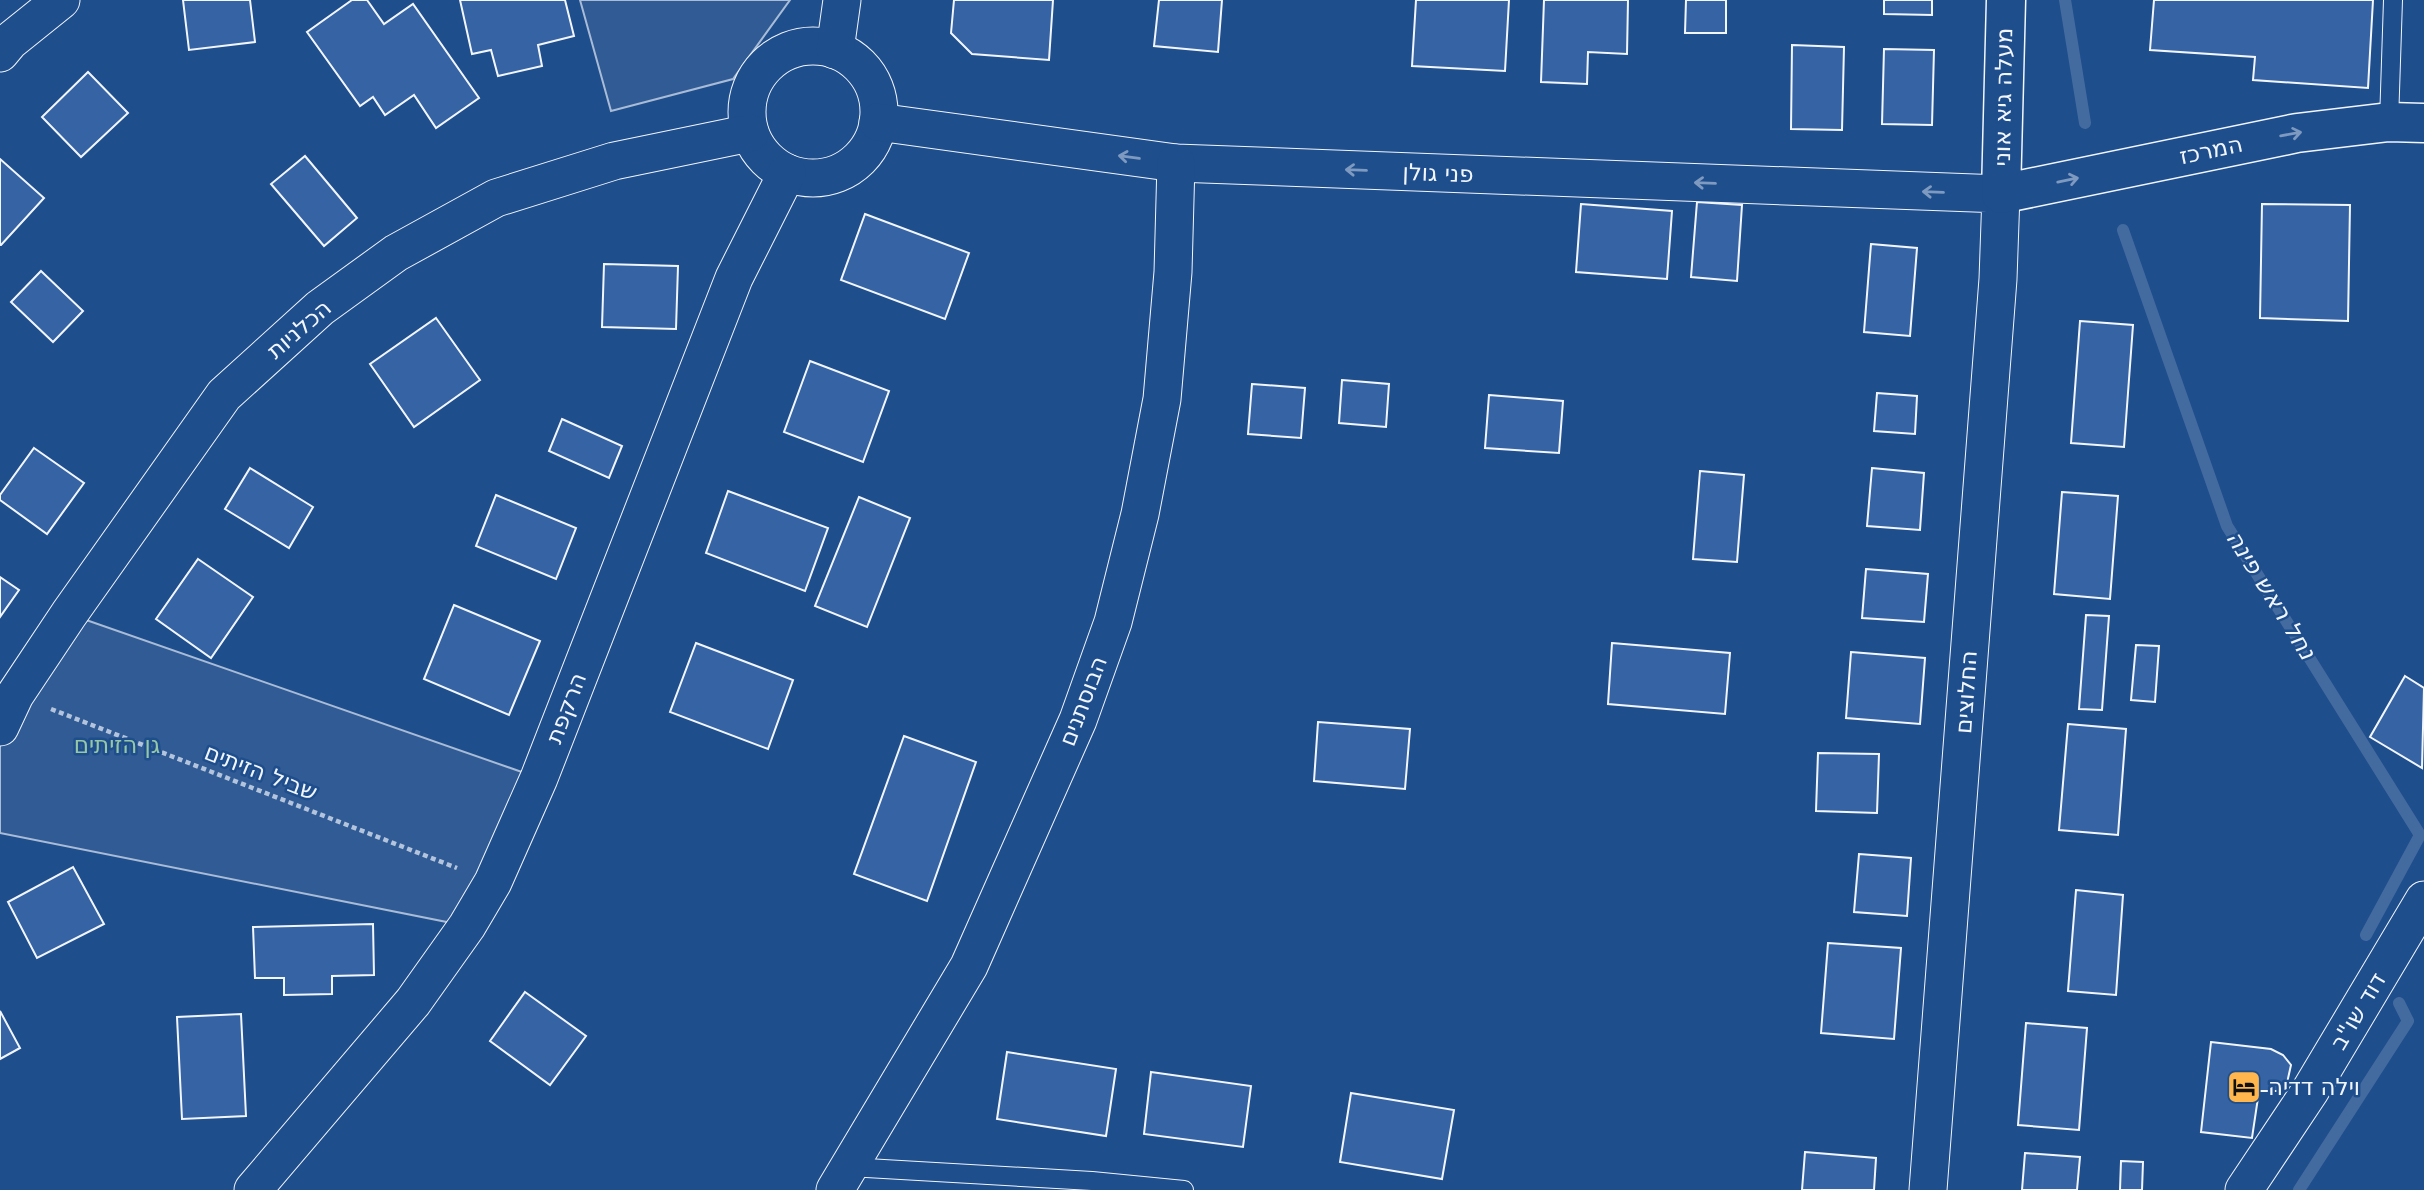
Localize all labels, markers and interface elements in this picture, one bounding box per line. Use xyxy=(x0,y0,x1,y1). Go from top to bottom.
street label: מעלה גיא אוני xyxy=(1989,27,2017,167)
one-way arrow xyxy=(2279,127,2301,140)
street label: המרכז xyxy=(2177,131,2245,169)
one-way arrow xyxy=(1118,150,1140,163)
street label: פני גולן xyxy=(1402,159,1474,187)
one-way arrow xyxy=(1344,164,1367,177)
one-way arrow xyxy=(2056,172,2079,186)
one-way arrow xyxy=(1694,177,1717,190)
one-way arrow xyxy=(1921,185,1944,199)
street label: הכלניות xyxy=(262,294,336,364)
water label: נחל ראש פינה xyxy=(2220,525,2322,665)
street label: החלוצים xyxy=(1950,649,1982,735)
street label: הבוסתנים xyxy=(1054,652,1112,750)
street label: הרקפת xyxy=(541,669,591,747)
park label: גן הזיתים xyxy=(74,732,160,758)
street label: שביל הזיתים xyxy=(201,739,321,805)
street label: דוד שו"ב xyxy=(2325,968,2391,1054)
hotel icon: וילה דדיה xyxy=(2225,1068,2263,1106)
place label: וילה דדיה xyxy=(2268,1074,2360,1100)

